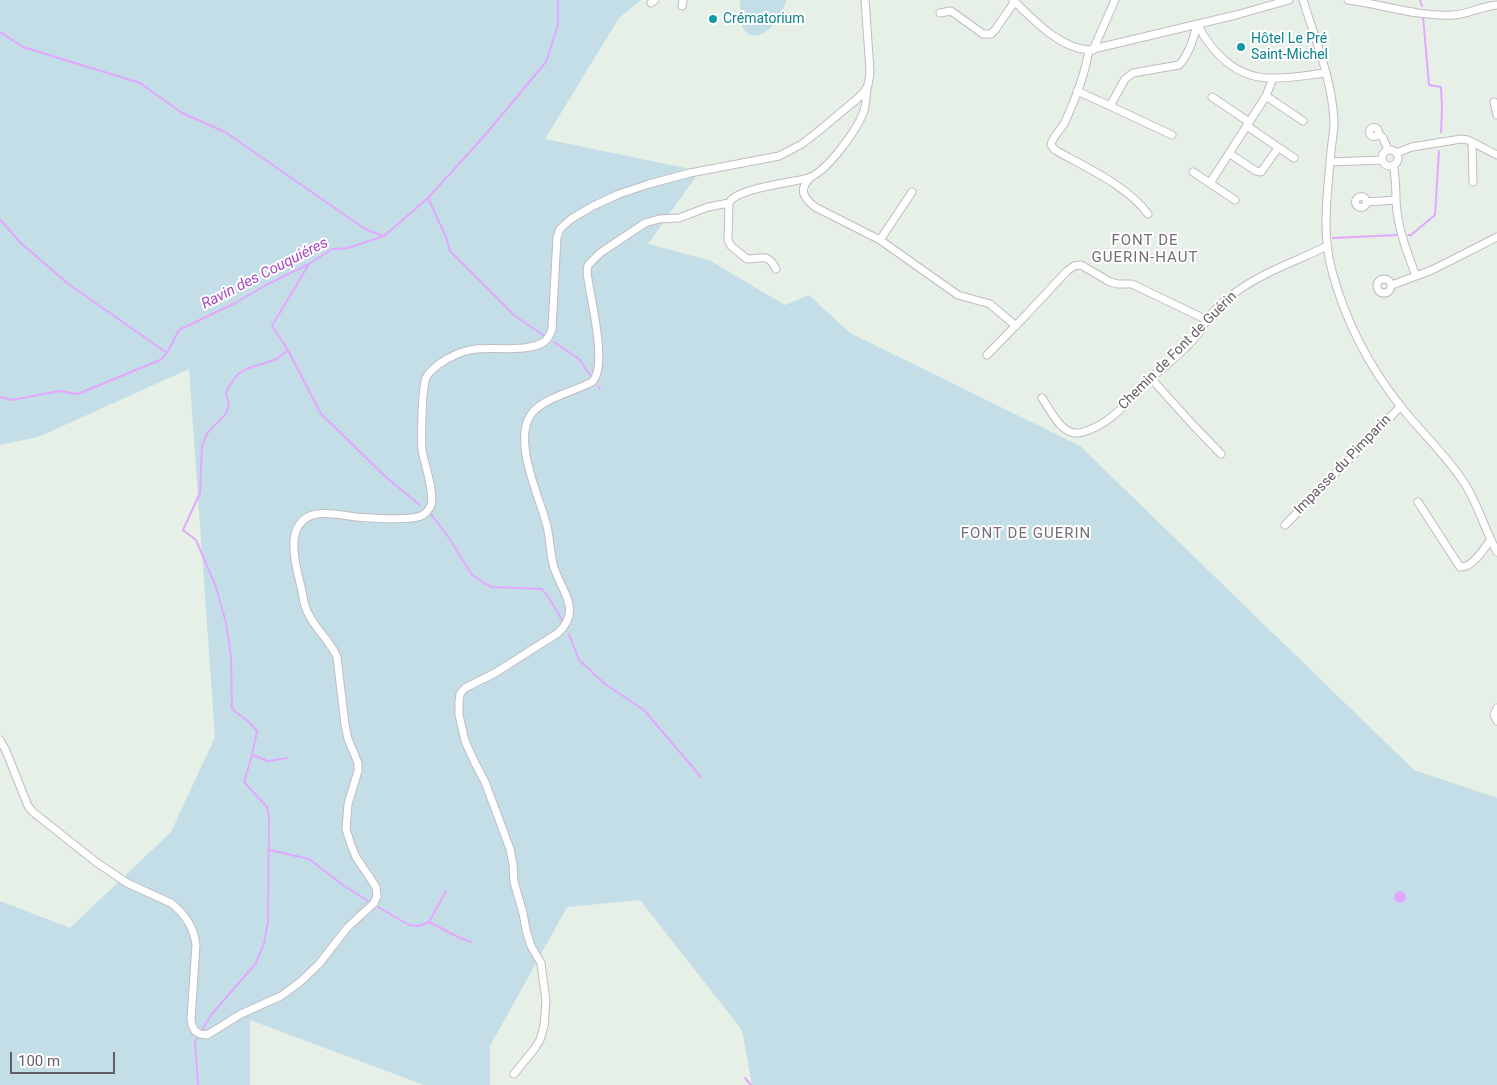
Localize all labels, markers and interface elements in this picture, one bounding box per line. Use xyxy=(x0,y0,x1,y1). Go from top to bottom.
place label: Crématorium xyxy=(723,11,805,27)
marker: Crématorium xyxy=(707,13,719,25)
place label: Hôtel Le Pré Saint-Michel xyxy=(1251,31,1328,64)
marker: Hôtel Le Pré Saint-Michel xyxy=(1235,41,1247,53)
district label: FONT DE GUERIN-HAUT xyxy=(1090,232,1200,267)
water label: Ravin des Couquiéres xyxy=(199,234,331,314)
street label: Chemin de Font de Guérin xyxy=(1115,288,1241,414)
street label: Impasse du Pimparin xyxy=(1291,412,1395,518)
district label: FONT DE GUERIN xyxy=(959,525,1093,543)
scale bar xyxy=(12,1042,118,1074)
text: 100 m xyxy=(18,1052,60,1070)

